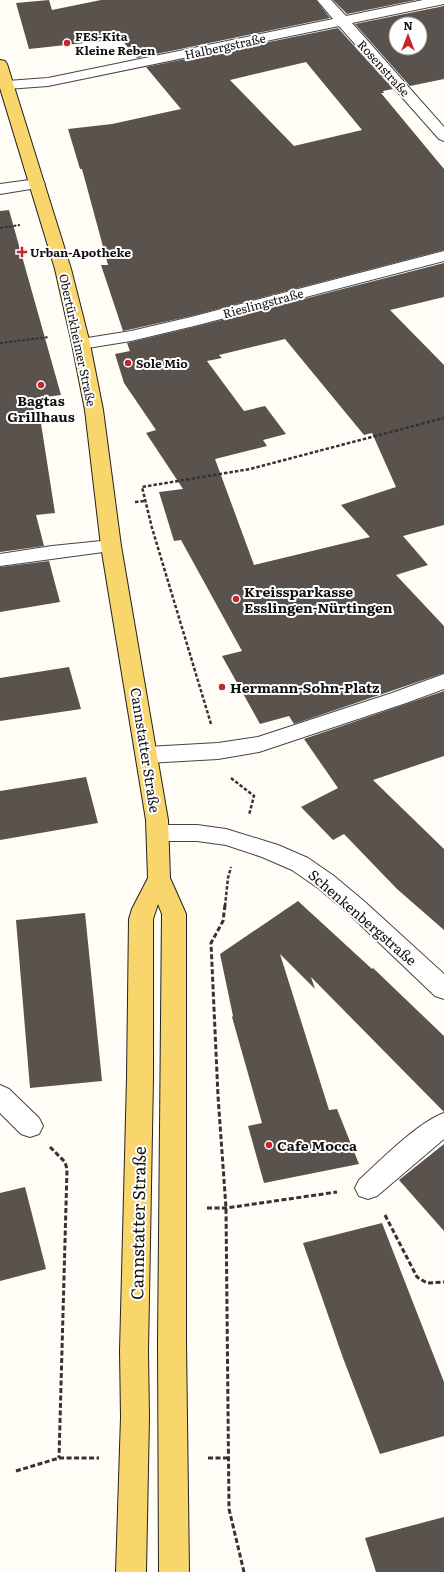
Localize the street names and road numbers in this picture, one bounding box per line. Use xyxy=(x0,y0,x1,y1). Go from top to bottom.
street label: Halbergstraße xyxy=(183,29,267,63)
street label: Rosenstraße xyxy=(354,36,414,100)
street label: Obertürkheimer Straße xyxy=(55,272,101,408)
street label: Rieslingstraße xyxy=(221,284,305,322)
street label: Cannstatter Straße xyxy=(126,686,166,814)
street label: Schenkenbergstraße xyxy=(305,864,421,970)
street label: Cannstatter Straße xyxy=(123,1146,151,1300)

